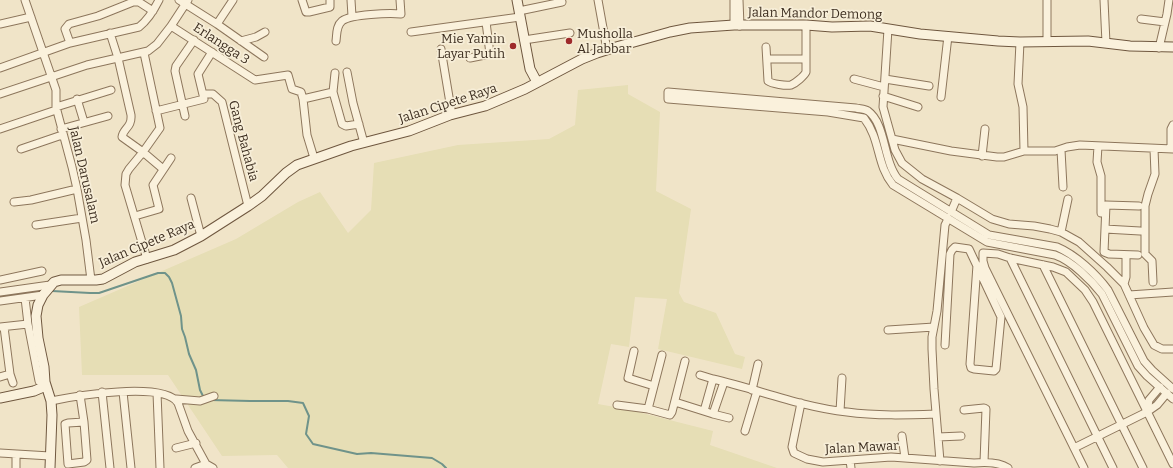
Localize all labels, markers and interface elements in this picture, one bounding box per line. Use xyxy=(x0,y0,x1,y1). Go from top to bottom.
street label: Jalan Mandor Demong xyxy=(748,5,882,23)
street label: Erlangga 3 xyxy=(190,20,252,68)
place label: Musholla Al Jabbar xyxy=(577,26,633,57)
place label: Mie Yamin Layar Putih xyxy=(437,31,505,62)
marker: Musholla Al Jabbar xyxy=(564,36,574,46)
marker: Mie Yamin Layar Putih xyxy=(508,41,518,51)
street label: Jalan Cipete Raya xyxy=(397,81,499,127)
street label: Gang Bahabia xyxy=(225,99,261,183)
street label: Jalan Darusalam xyxy=(65,125,103,225)
street label: Jalan Cipete Raya xyxy=(97,217,197,271)
street label: Jalan Mawar xyxy=(825,438,899,458)

